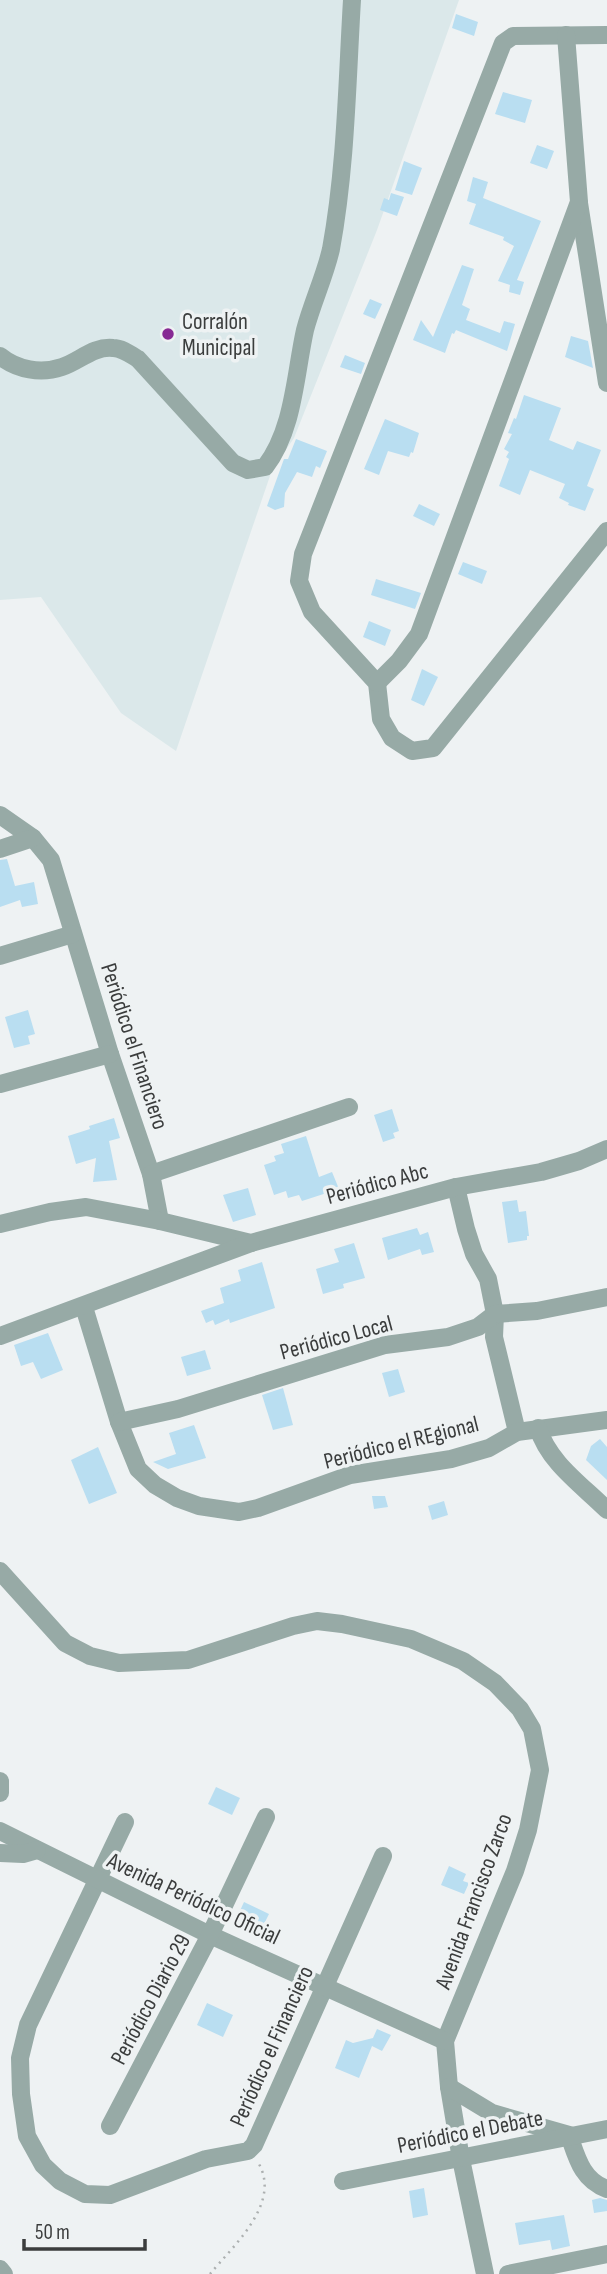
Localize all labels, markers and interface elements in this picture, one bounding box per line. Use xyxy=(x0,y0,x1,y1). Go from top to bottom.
place label: Corralón Municipal xyxy=(182,308,256,362)
marker: Corralón Municipal xyxy=(160,326,176,342)
street label: Periódico el Financiero xyxy=(94,960,174,1133)
street label: Periódico Abc xyxy=(323,1157,431,1211)
street label: Periódico Local xyxy=(277,1310,396,1366)
street label: Periódico el REgional xyxy=(321,1410,482,1476)
street label: Avenida Francisco Zarco xyxy=(429,1810,519,1994)
street label: Avenida Periódico Oficial xyxy=(102,1846,284,1951)
street label: Periódico Diario 29 xyxy=(105,1929,197,2070)
street label: Periódico el Financiero xyxy=(224,1962,320,2131)
street label: Periódico el Debate xyxy=(395,2104,545,2160)
scale bar xyxy=(24,2208,145,2252)
text: 50 m xyxy=(35,2220,70,2245)

